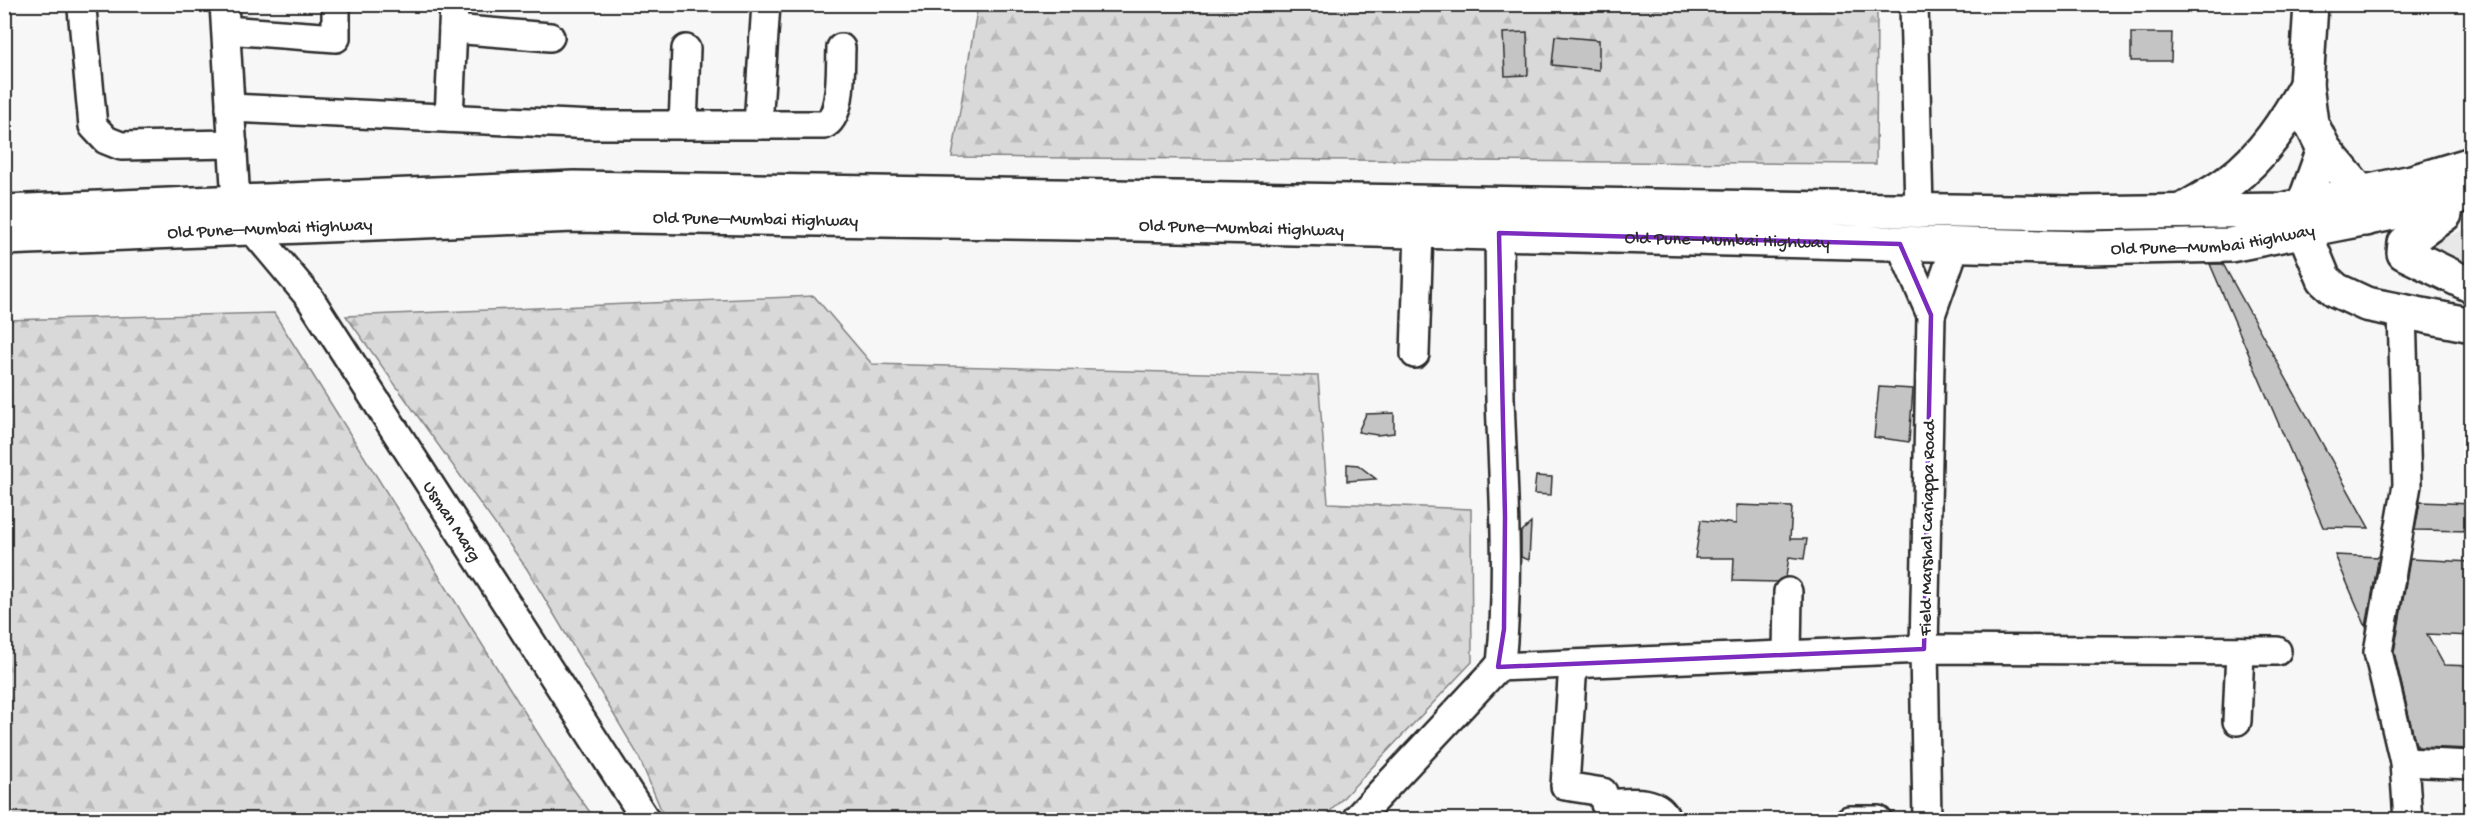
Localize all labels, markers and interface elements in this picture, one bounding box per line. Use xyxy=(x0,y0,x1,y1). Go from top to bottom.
street label: Old Pune–Mumbai Highway xyxy=(653,208,858,233)
street label: Old Pune–Mumbai Highway xyxy=(167,215,373,244)
street label: Old Pune–Mumbai Highway xyxy=(1139,216,1344,242)
street label: Old Pune–Mumbai Highway xyxy=(2110,221,2317,261)
street label: Old Pune–Mumbai Highway xyxy=(1624,228,1830,254)
street label: Field Marshal Cariappa Road xyxy=(1916,418,1941,637)
street label: Usman Marg xyxy=(417,478,485,566)

